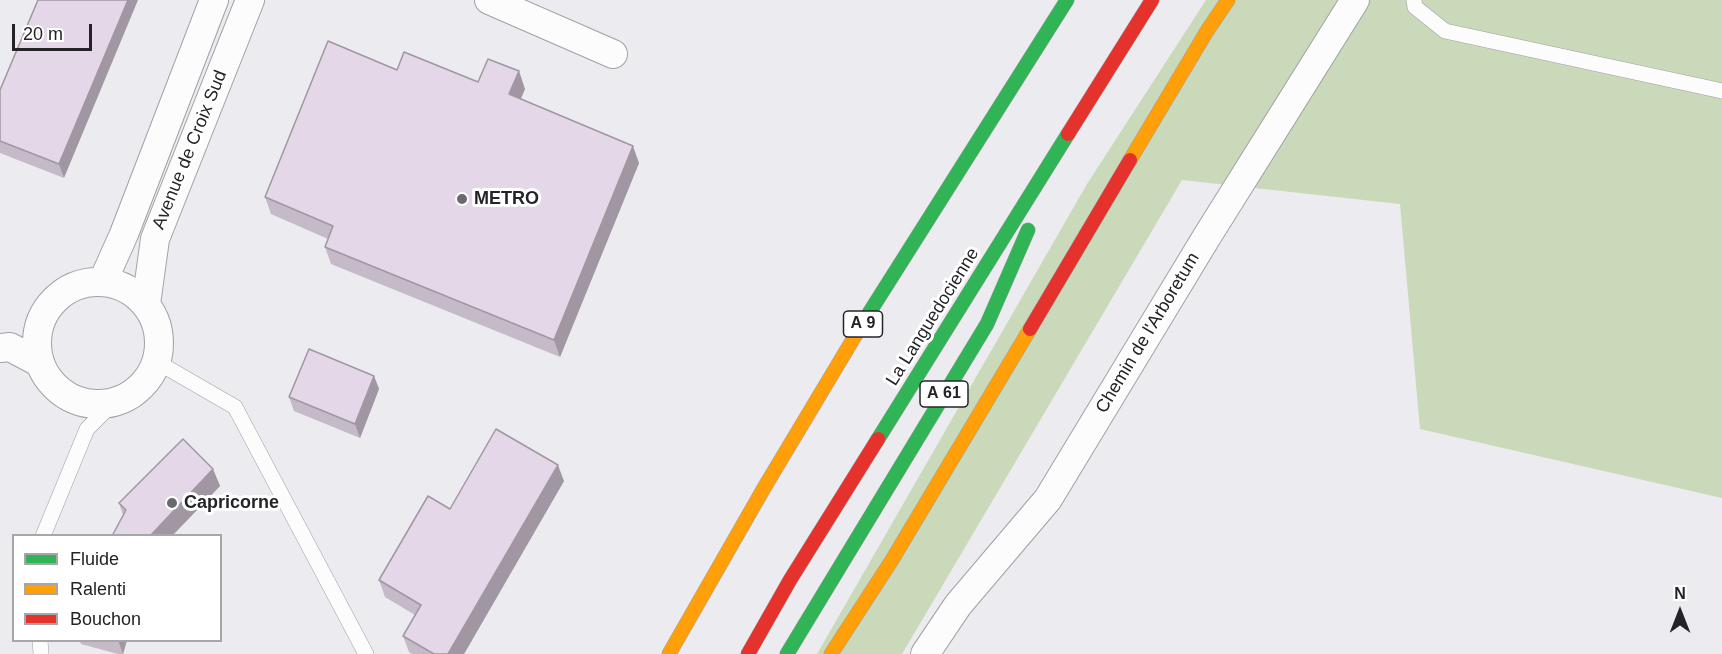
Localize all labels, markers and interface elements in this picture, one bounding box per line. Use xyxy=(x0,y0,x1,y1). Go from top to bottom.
scale bar xyxy=(15,12,94,50)
text: 20 m xyxy=(23,24,63,44)
street label: Avenue de Croix Sud xyxy=(148,67,232,233)
place label: METRO xyxy=(474,188,539,210)
marker: METRO xyxy=(455,192,469,206)
street label: La Languedocienne xyxy=(882,244,984,390)
street label: Chemin de l'Arboretum xyxy=(1091,249,1205,417)
road number: A 9 xyxy=(844,311,882,337)
road number: A 61 xyxy=(920,381,968,407)
place label: Capricorne xyxy=(184,492,279,514)
marker: Capricorne xyxy=(165,496,179,510)
legend xyxy=(12,534,222,642)
text: Fluide xyxy=(70,549,119,569)
text: Ralenti xyxy=(70,579,126,599)
north arrow xyxy=(1650,582,1710,642)
text: N xyxy=(1674,585,1686,602)
text: Bouchon xyxy=(70,609,141,629)

